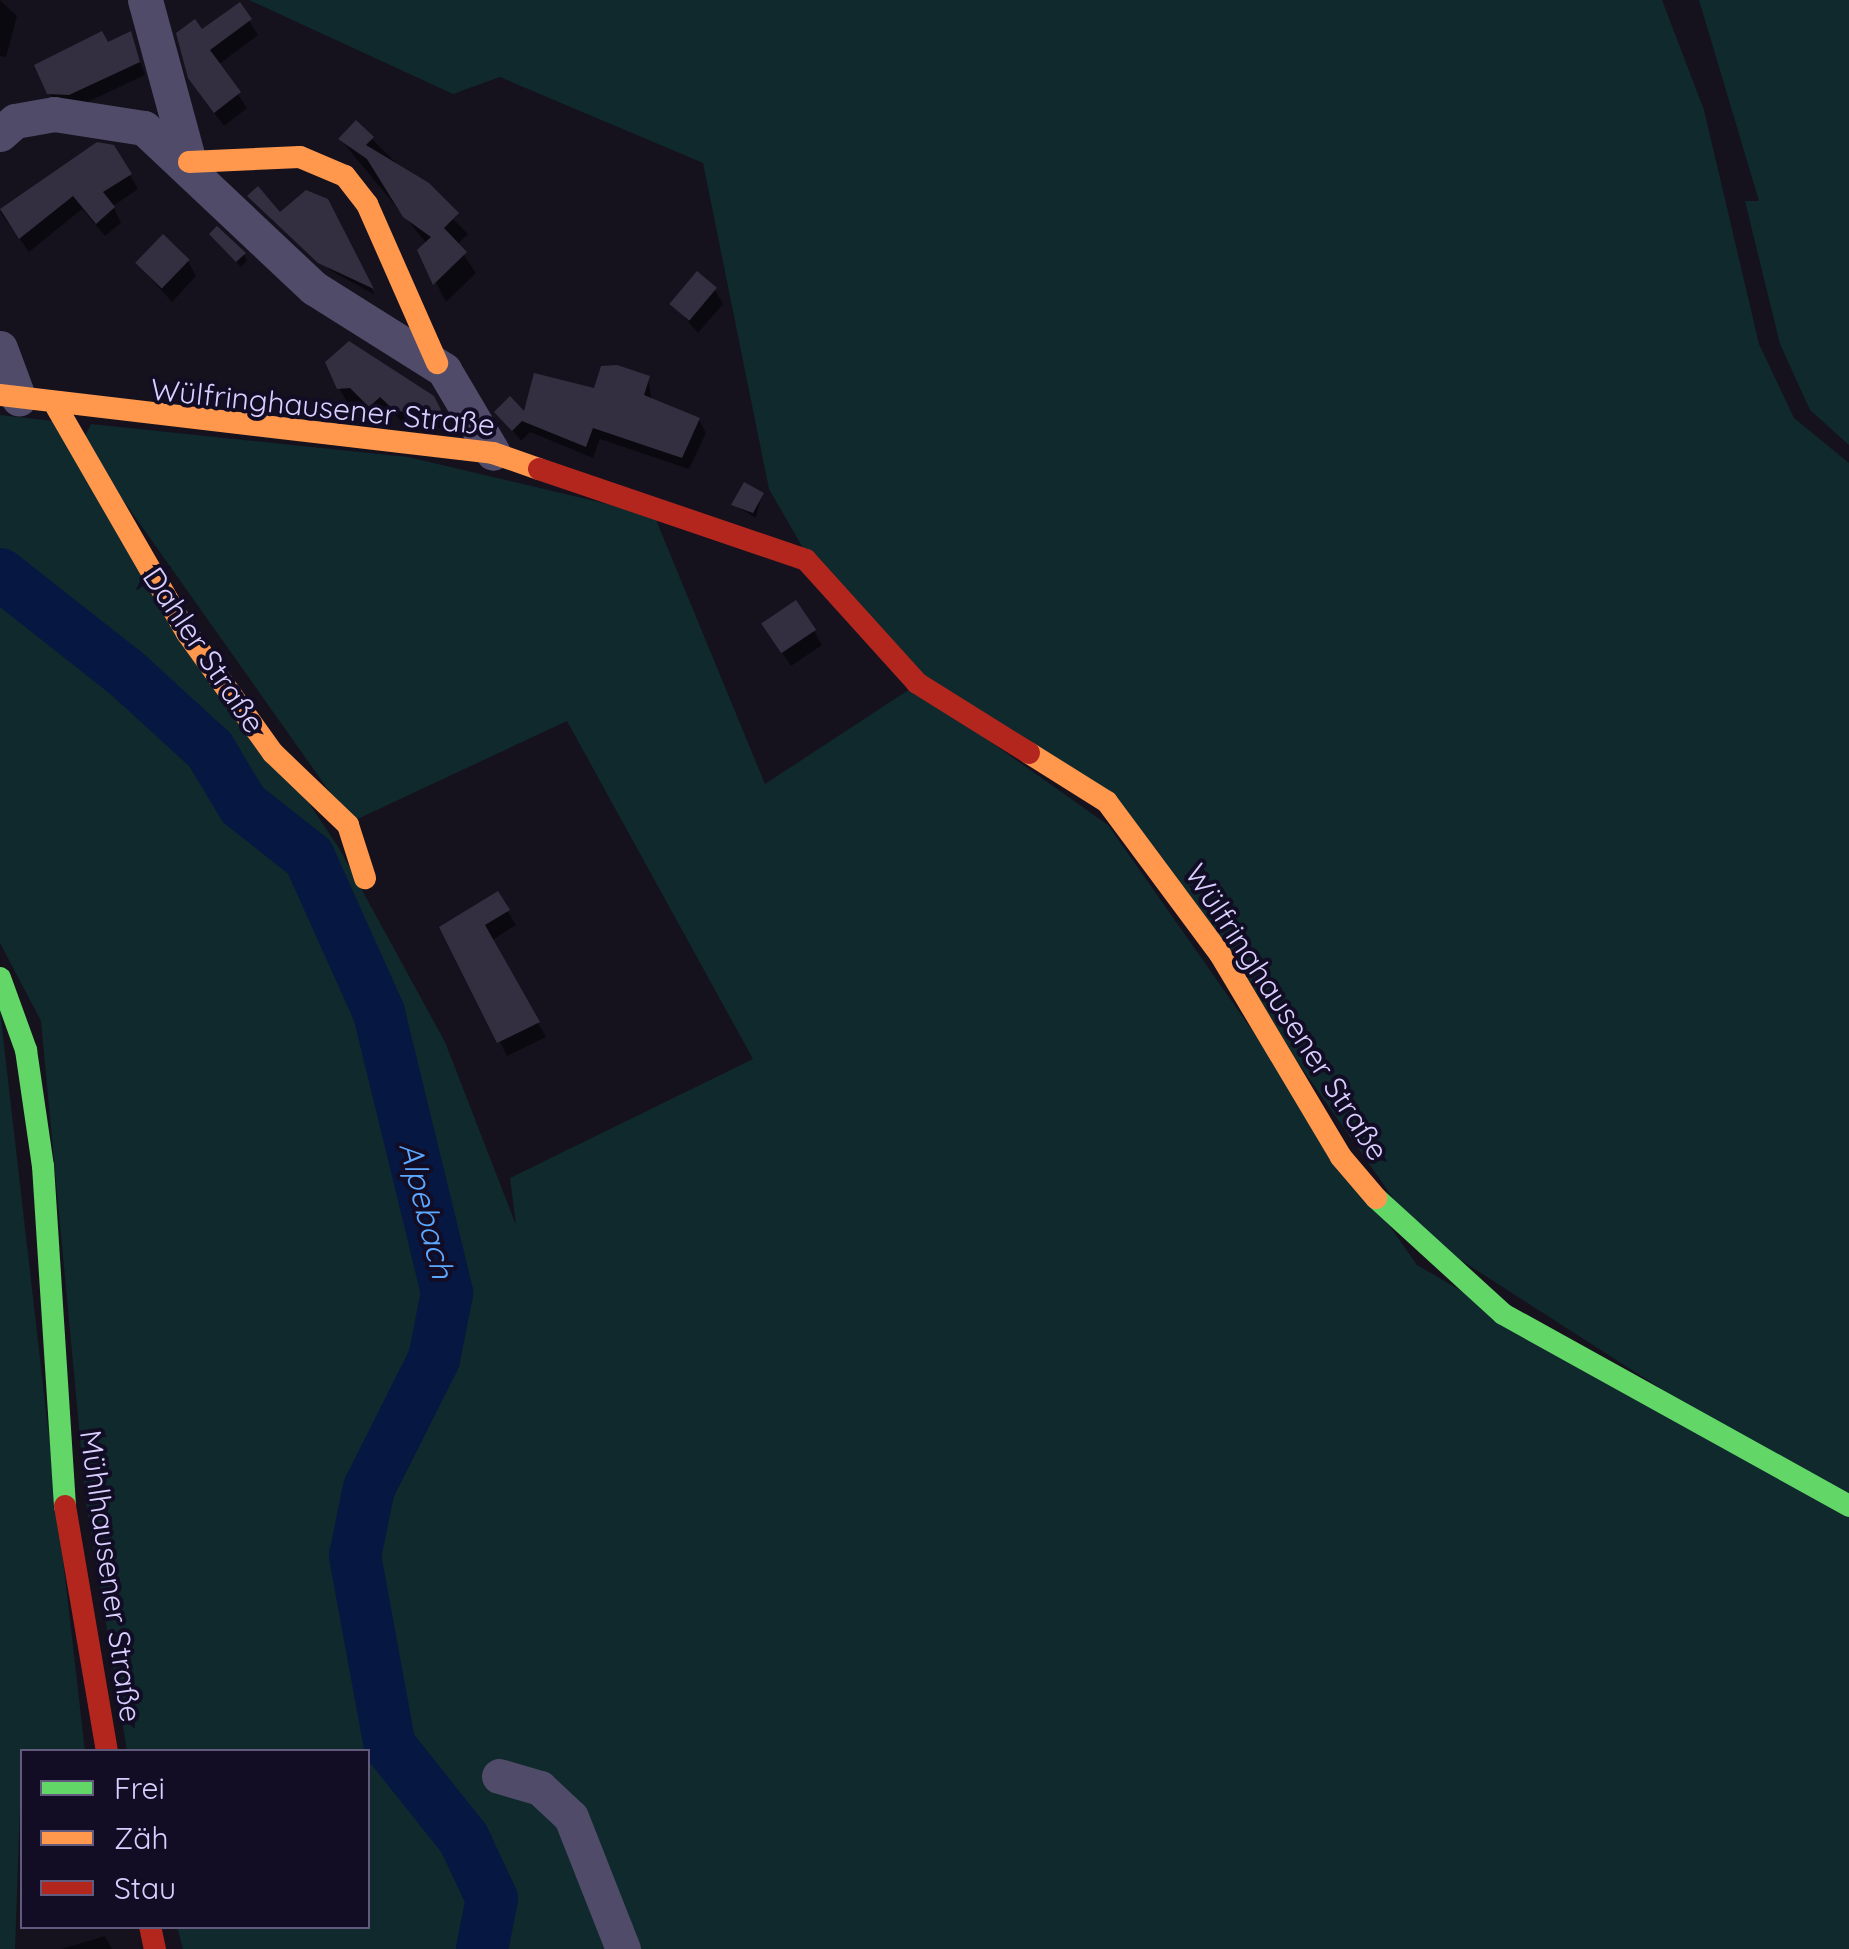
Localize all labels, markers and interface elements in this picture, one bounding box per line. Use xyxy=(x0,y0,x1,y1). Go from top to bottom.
street label: Wülfringhausener Straße xyxy=(149,371,497,443)
street label: Dahler Straße xyxy=(136,561,272,739)
street label: Wülfringhausener Straße xyxy=(1178,857,1396,1167)
water label: Alpebach xyxy=(392,1138,462,1282)
street label: Mühlhausener Straße xyxy=(73,1428,149,1724)
legend xyxy=(20,1749,370,1929)
text: Frei xyxy=(114,1769,165,1807)
text: Zäh xyxy=(114,1819,169,1857)
text: Stau xyxy=(114,1869,176,1907)

